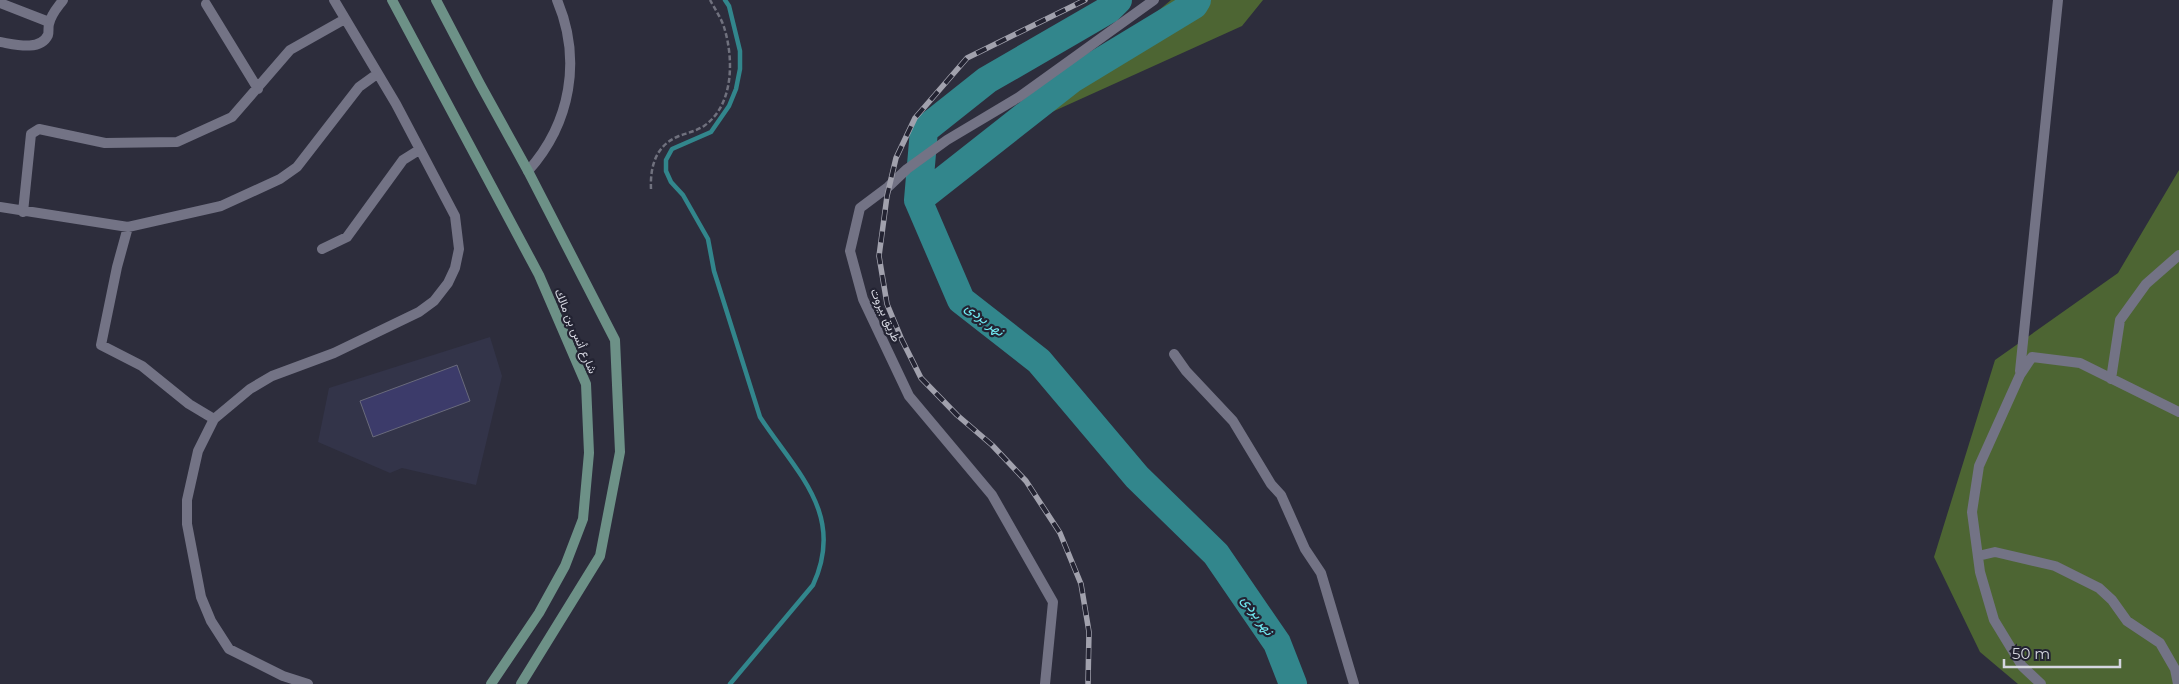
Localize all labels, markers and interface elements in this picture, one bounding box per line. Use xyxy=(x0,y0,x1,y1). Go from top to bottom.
street label: شارع أنس بن مالك xyxy=(550,286,601,376)
street label: طريق بيروت xyxy=(867,286,905,345)
water label: نهر بردى xyxy=(962,298,1009,341)
water label: نهر بردى xyxy=(1238,591,1279,639)
scale bar xyxy=(2004,636,2120,668)
text: 50 m xyxy=(2012,644,2050,663)

